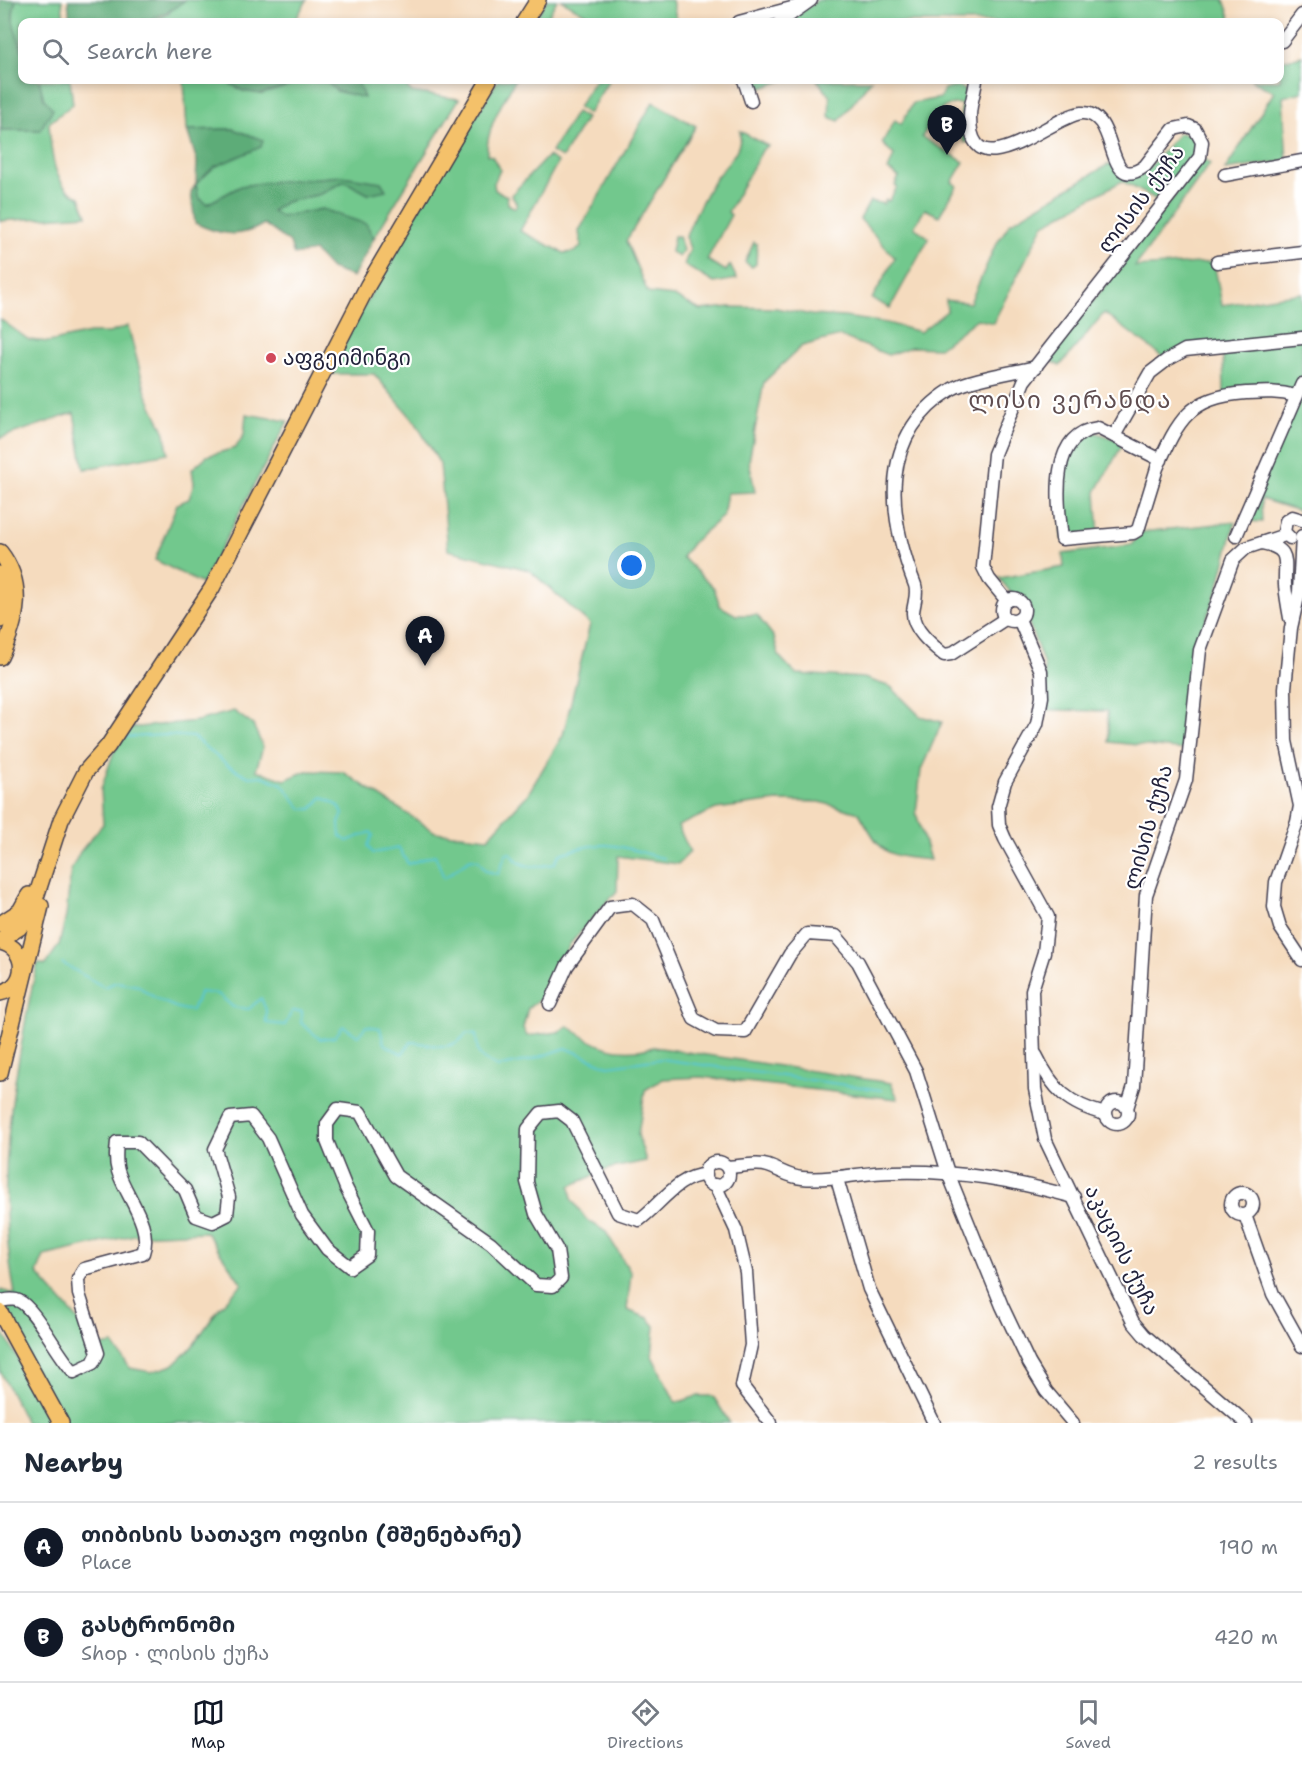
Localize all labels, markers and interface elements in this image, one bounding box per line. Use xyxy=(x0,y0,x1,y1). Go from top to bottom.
search box xyxy=(18,18,1284,84)
icon: search xyxy=(39,35,72,68)
text: Search here xyxy=(87,37,213,66)
pin: B xyxy=(928,106,966,155)
street label: ლისის ქუჩა xyxy=(1091,139,1191,259)
place label: აფგეიმინგი xyxy=(283,344,411,372)
marker: აფგეიმინგი xyxy=(264,351,278,365)
district label: ლისი ვერანდა xyxy=(968,384,1172,416)
your location xyxy=(617,551,646,580)
pin: A xyxy=(406,616,444,666)
street label: ლისის ქუჩა xyxy=(1117,761,1179,893)
street label: აკაციის ქუჩა xyxy=(1078,1180,1166,1320)
text: Nearby xyxy=(24,1445,123,1480)
text: 2 results xyxy=(1192,1449,1278,1475)
text: თიბისის სათავო ოფისი (მშენებარე) xyxy=(81,1520,522,1549)
text: A xyxy=(36,1534,51,1560)
text: 190 m xyxy=(1219,1534,1278,1560)
text: Place xyxy=(81,1549,132,1575)
text: გასტრონომი xyxy=(81,1610,235,1639)
text: B xyxy=(37,1624,50,1650)
text: 420 m xyxy=(1214,1624,1278,1650)
text: Shop · ლისის ქუჩა xyxy=(81,1640,269,1666)
tab: Map xyxy=(191,1696,225,1753)
tab: Directions xyxy=(607,1696,684,1753)
tab: Saved xyxy=(1066,1696,1111,1753)

